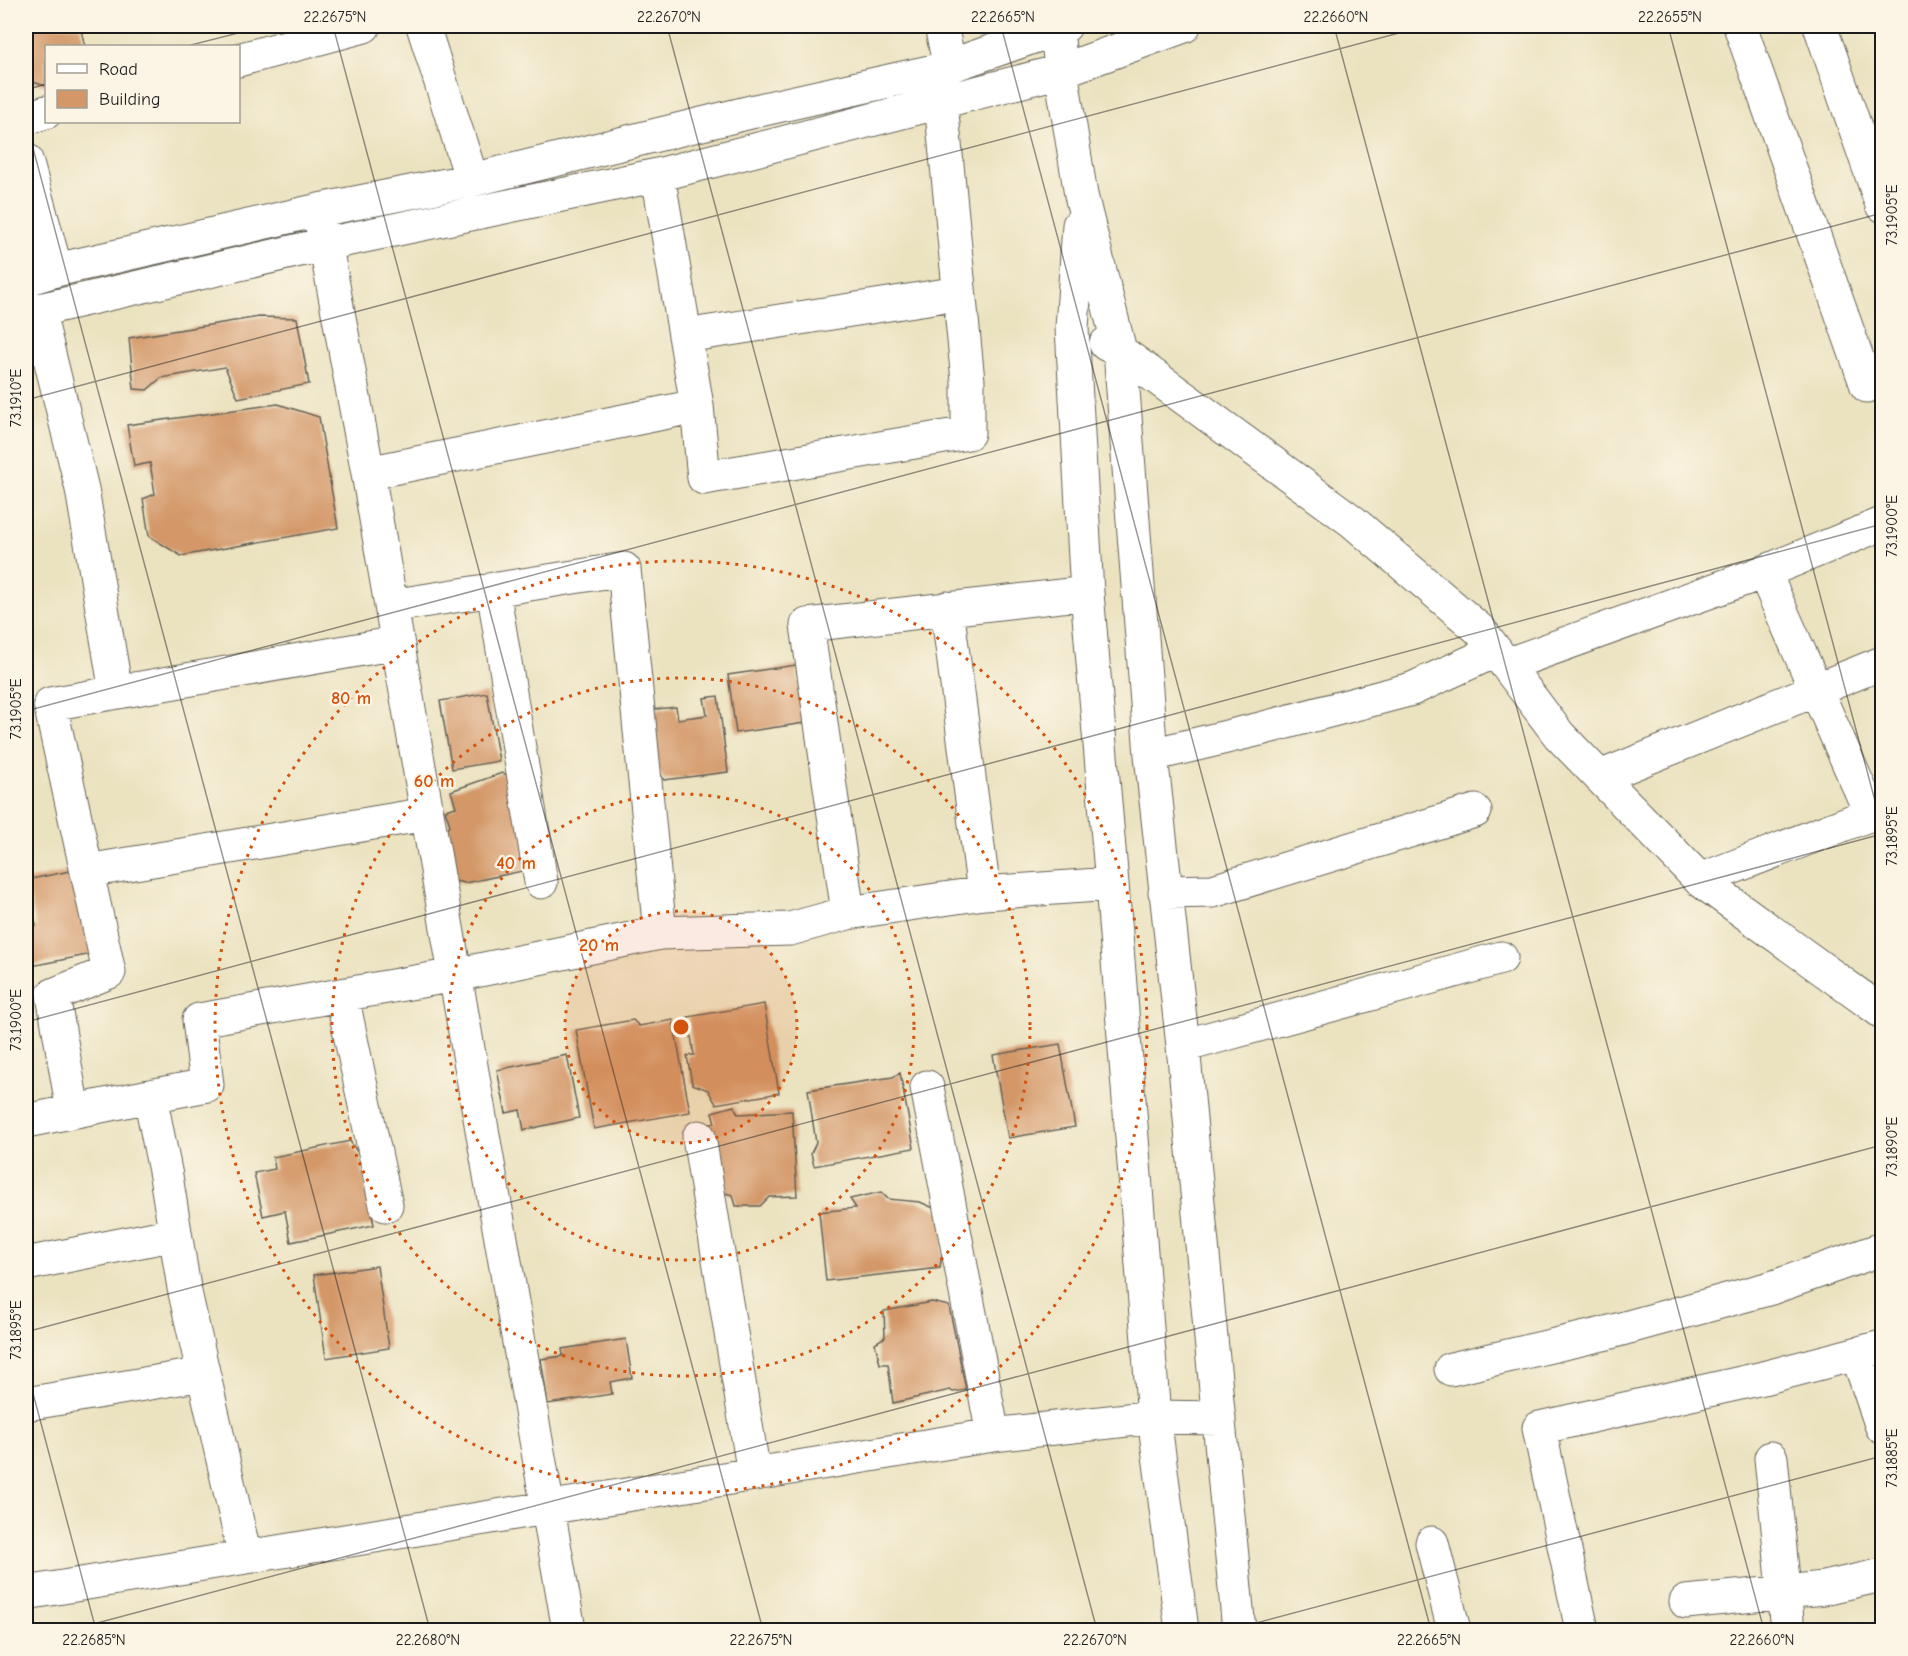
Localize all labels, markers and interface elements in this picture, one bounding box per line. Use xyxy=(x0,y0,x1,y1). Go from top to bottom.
text: 22.2675°N xyxy=(304,8,366,26)
text: 22.2670°N xyxy=(637,8,701,26)
text: 22.2665°N xyxy=(971,8,1035,26)
text: 22.2660°N xyxy=(1304,8,1368,26)
text: 22.2655°N xyxy=(1638,8,1702,26)
legend xyxy=(45,45,240,123)
text: Road xyxy=(99,59,138,80)
text: Building xyxy=(99,89,161,110)
text: 73.1905°E xyxy=(1883,185,1901,245)
text: 73.1910°E xyxy=(7,369,25,427)
text: 73.1900°E xyxy=(1883,495,1901,557)
text: 73.1905°E xyxy=(7,679,25,739)
text: 80 m xyxy=(331,688,371,709)
text: 60 m xyxy=(414,771,454,792)
text: 73.1895°E xyxy=(1883,806,1901,866)
text: 40 m xyxy=(496,853,536,874)
text: 20 m xyxy=(579,935,619,956)
text: 73.1900°E xyxy=(7,989,25,1051)
centre of rings xyxy=(671,1017,691,1037)
text: 73.1890°E xyxy=(1883,1117,1901,1177)
text: 73.1895°E xyxy=(7,1300,25,1360)
text: 73.1885°E xyxy=(1883,1428,1901,1488)
text: 22.2685°N xyxy=(62,1631,126,1649)
text: 22.2680°N xyxy=(396,1631,460,1649)
text: 22.2675°N xyxy=(730,1631,792,1649)
text: 22.2670°N xyxy=(1063,1631,1127,1649)
text: 22.2665°N xyxy=(1397,1631,1461,1649)
text: 22.2660°N xyxy=(1730,1631,1794,1649)

